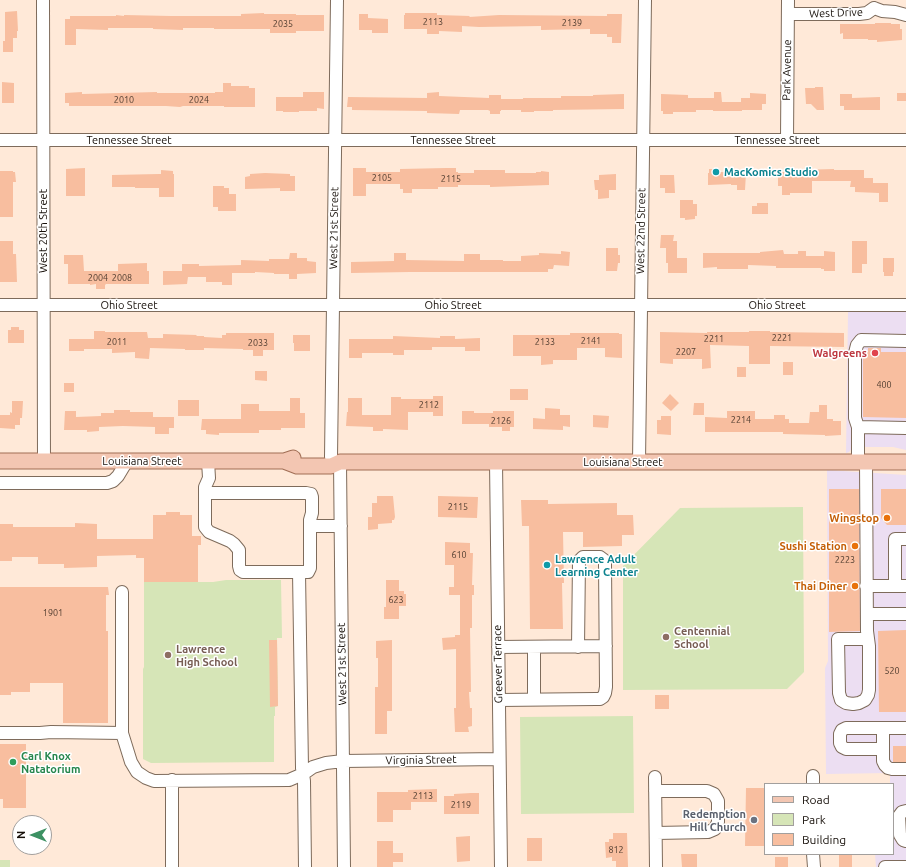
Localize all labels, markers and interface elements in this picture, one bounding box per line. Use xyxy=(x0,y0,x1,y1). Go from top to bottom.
street label: West Drive xyxy=(809,5,863,21)
house number: 2113 xyxy=(423,17,443,27)
house number: 2139 xyxy=(562,18,582,28)
house number: 2035 xyxy=(273,19,293,29)
street label: Park Avenue xyxy=(780,39,794,101)
house number: 2010 xyxy=(114,95,134,105)
house number: 2024 xyxy=(189,95,209,105)
street label: Tennessee Street xyxy=(86,133,172,147)
street label: Tennessee Street xyxy=(410,133,496,147)
street label: Tennessee Street xyxy=(734,133,820,147)
place label: MacKomics Studio xyxy=(724,165,818,179)
marker: MacKomics Studio xyxy=(711,167,721,177)
house number: 2105 xyxy=(372,173,392,183)
house number: 2115 xyxy=(441,174,461,184)
street label: West 21st Street xyxy=(327,187,341,269)
street label: West 22nd Street xyxy=(634,188,648,274)
street label: West 20th Street xyxy=(36,189,50,273)
house number: 2004 xyxy=(88,273,108,283)
house number: 2008 xyxy=(112,273,132,283)
street label: Ohio Street xyxy=(100,298,158,312)
street label: Ohio Street xyxy=(424,298,482,312)
street label: Ohio Street xyxy=(748,298,806,312)
house number: 2221 xyxy=(772,333,792,343)
house number: 2211 xyxy=(704,334,724,344)
house number: 2141 xyxy=(581,336,601,346)
house number: 2011 xyxy=(107,337,127,347)
house number: 2133 xyxy=(535,337,555,347)
house number: 2033 xyxy=(248,338,268,348)
place label: Walgreens xyxy=(812,346,867,360)
house number: 2207 xyxy=(676,347,696,357)
marker: Walgreens xyxy=(870,348,880,358)
house number: 400 xyxy=(876,380,892,390)
house number: 2112 xyxy=(419,400,439,410)
house number: 2214 xyxy=(731,415,751,425)
house number: 2126 xyxy=(491,416,511,426)
street label: Louisiana Street xyxy=(102,454,182,468)
street label: Louisiana Street xyxy=(583,455,663,469)
house number: 2115 xyxy=(448,502,468,512)
place label: Wingstop xyxy=(829,511,879,525)
marker: Wingstop xyxy=(882,513,892,523)
place label: Sushi Station xyxy=(779,539,847,553)
marker: Sushi Station xyxy=(850,541,860,551)
house number: 610 xyxy=(451,550,467,560)
place label: Lawrence Adult Learning Center xyxy=(555,552,638,578)
house number: 2223 xyxy=(835,555,855,565)
marker: Lawrence Adult Learning Center xyxy=(542,560,552,570)
place label: Thai Diner xyxy=(794,579,847,593)
marker: Thai Diner xyxy=(850,581,860,591)
house number: 623 xyxy=(388,595,404,605)
house number: 1901 xyxy=(43,608,63,618)
street label: West 21st Street xyxy=(335,623,349,705)
place label: Centennial School xyxy=(674,624,730,650)
street label: Greever Terrace xyxy=(491,625,505,703)
marker: Centennial School xyxy=(661,632,671,642)
place label: Lawrence High School xyxy=(176,642,237,668)
marker: Lawrence High School xyxy=(163,650,173,660)
house number: 520 xyxy=(884,666,900,676)
place label: Carl Knox Natatorium xyxy=(21,749,80,775)
street label: Virginia Street xyxy=(385,753,457,767)
marker: Carl Knox Natatorium xyxy=(8,757,18,767)
legend xyxy=(764,783,894,855)
house number: 2113 xyxy=(413,791,433,801)
text: Road xyxy=(802,793,830,806)
house number: 2119 xyxy=(451,800,471,810)
place label: Redemption Hill Church xyxy=(683,807,746,833)
text: Park xyxy=(802,813,826,826)
north arrow xyxy=(12,815,52,855)
marker: Redemption Hill Church xyxy=(749,815,759,825)
text: N xyxy=(15,831,27,839)
text: Building xyxy=(802,833,846,846)
house number: 812 xyxy=(608,845,624,855)

